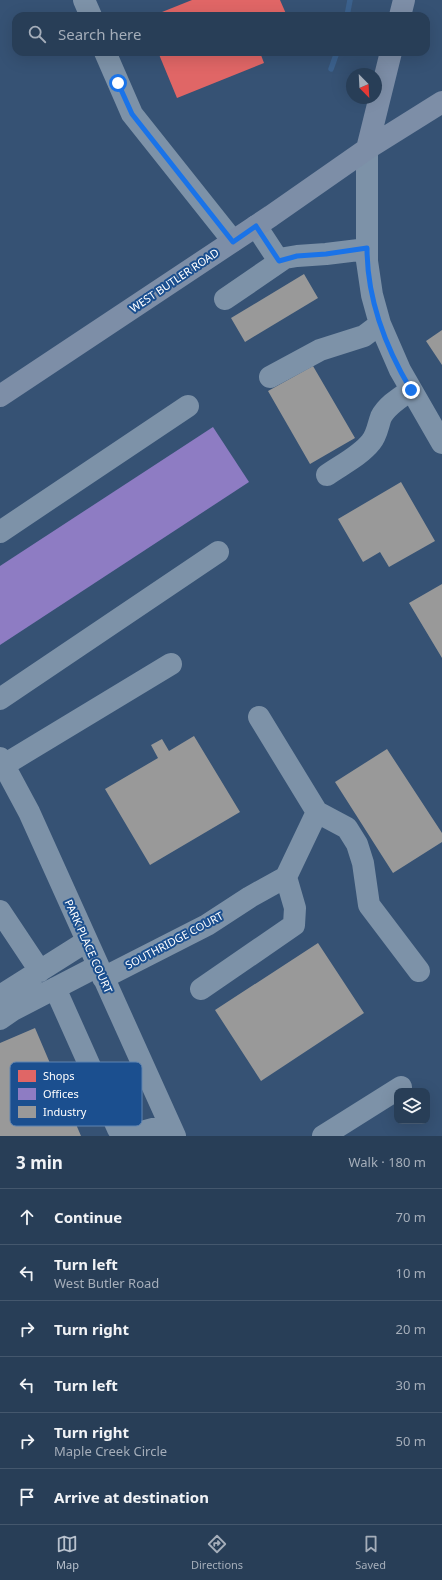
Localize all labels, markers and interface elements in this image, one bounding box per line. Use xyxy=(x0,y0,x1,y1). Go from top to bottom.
search box xyxy=(12,12,430,56)
icon: search xyxy=(26,23,48,45)
text: Search here xyxy=(58,24,141,44)
north arrow xyxy=(346,68,382,104)
route start xyxy=(109,74,127,92)
street label: WEST BUTLER ROAD xyxy=(126,245,222,315)
route end xyxy=(402,381,420,399)
street label: PARK PLACE COURT xyxy=(62,897,116,995)
street label: SOUTHRIDGE COURT xyxy=(122,908,226,972)
legend xyxy=(10,1062,142,1126)
text: Shops xyxy=(43,1068,75,1083)
text: Offices xyxy=(43,1086,79,1101)
map controls xyxy=(394,1088,430,1124)
button: layers xyxy=(394,1088,430,1124)
text: Industry xyxy=(43,1104,87,1119)
text: 3 min xyxy=(16,1151,63,1174)
text: Walk · 180 m xyxy=(348,1153,426,1171)
icon: ahead xyxy=(16,1206,38,1228)
text: Continue xyxy=(54,1207,122,1227)
text: 70 m xyxy=(396,1208,426,1226)
text: Turn left xyxy=(54,1254,118,1274)
icon: left xyxy=(16,1262,38,1284)
text: 10 m xyxy=(396,1264,426,1282)
text: West Butler Road xyxy=(54,1274,159,1292)
icon: right xyxy=(16,1318,38,1340)
text: Turn right xyxy=(54,1319,129,1339)
text: 20 m xyxy=(396,1320,426,1338)
icon: left xyxy=(16,1374,38,1396)
text: Turn left xyxy=(54,1375,118,1395)
text: 30 m xyxy=(396,1376,426,1394)
text: Turn right xyxy=(54,1422,129,1442)
icon: right xyxy=(16,1430,38,1452)
text: 50 m xyxy=(396,1432,426,1450)
text: Maple Creek Circle xyxy=(54,1442,167,1460)
icon: arrive xyxy=(16,1486,38,1508)
text: Arrive at destination xyxy=(54,1487,209,1507)
tab: Map xyxy=(56,1533,79,1572)
tab: Directions xyxy=(191,1533,243,1572)
tab: Saved xyxy=(355,1533,386,1572)

